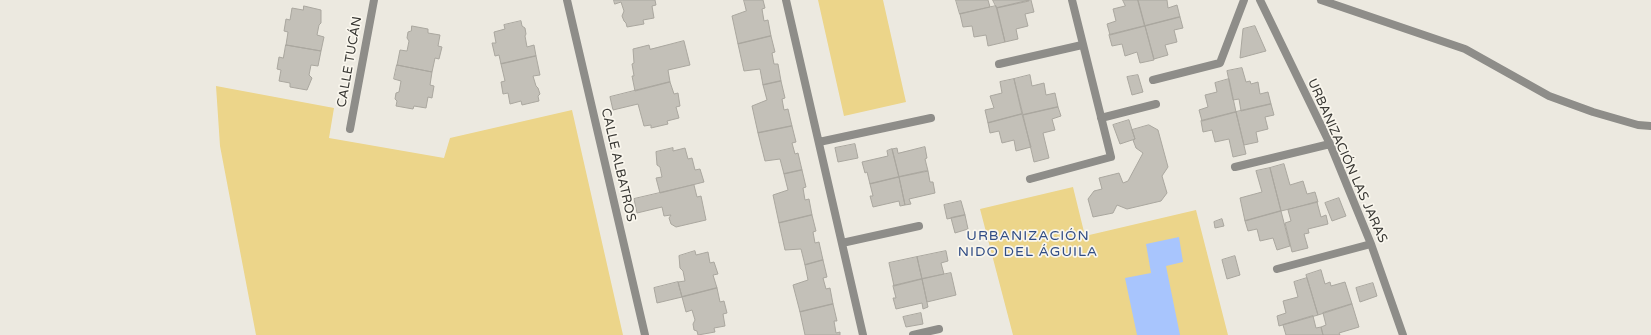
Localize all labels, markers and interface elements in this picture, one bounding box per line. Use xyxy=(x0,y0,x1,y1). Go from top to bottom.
street label: CALLE TUCÁN xyxy=(334,15,366,109)
street label: URBANIZACIÓN LAS JARAS xyxy=(1304,77,1390,245)
street label: CALLE ALBATROS xyxy=(597,107,639,223)
district label: URBANIZACIÓN NIDO DEL ÁGUILA xyxy=(958,228,1098,260)

